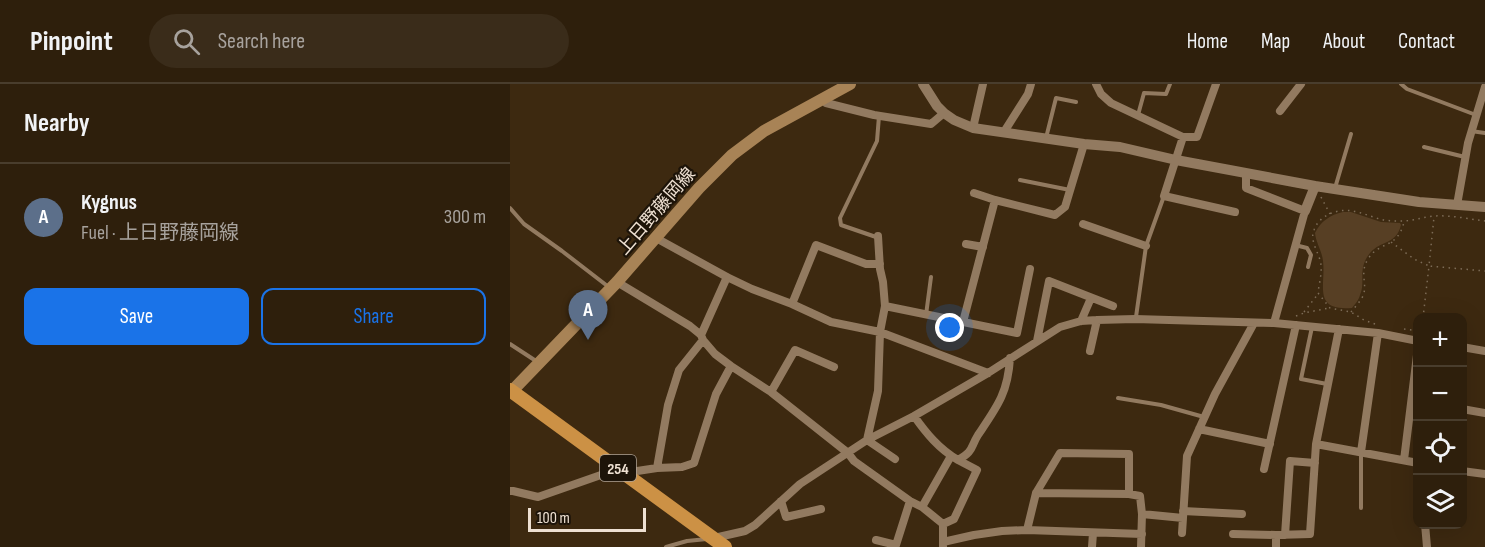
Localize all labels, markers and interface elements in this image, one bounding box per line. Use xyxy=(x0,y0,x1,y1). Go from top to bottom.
search box xyxy=(149,14,569,68)
text: Pinpoint xyxy=(30,25,113,58)
icon: search xyxy=(170,25,203,58)
text: Search here xyxy=(218,28,305,55)
text: Home xyxy=(1187,29,1228,54)
text: Map xyxy=(1261,29,1290,54)
text: About xyxy=(1323,29,1365,54)
text: Contact xyxy=(1398,29,1455,54)
text: Nearby xyxy=(24,108,90,139)
street label: 上日野藤岡線 xyxy=(613,164,700,259)
text: Kygnus xyxy=(81,189,137,216)
text: A xyxy=(39,205,48,229)
text: 300 m xyxy=(444,205,486,229)
text: Fuel · 上日野藤岡線 xyxy=(81,221,239,245)
button: Save xyxy=(24,288,249,345)
button: Share xyxy=(261,288,486,345)
pin: A xyxy=(568,290,608,340)
your location xyxy=(935,313,964,342)
map controls xyxy=(1413,313,1467,529)
button: + xyxy=(1413,313,1467,367)
button: − xyxy=(1413,367,1467,421)
button: locate xyxy=(1413,421,1467,475)
road number: 254 xyxy=(600,455,636,481)
button: layers xyxy=(1413,475,1467,529)
scale bar xyxy=(528,505,646,532)
text: 100 m xyxy=(537,509,570,528)

